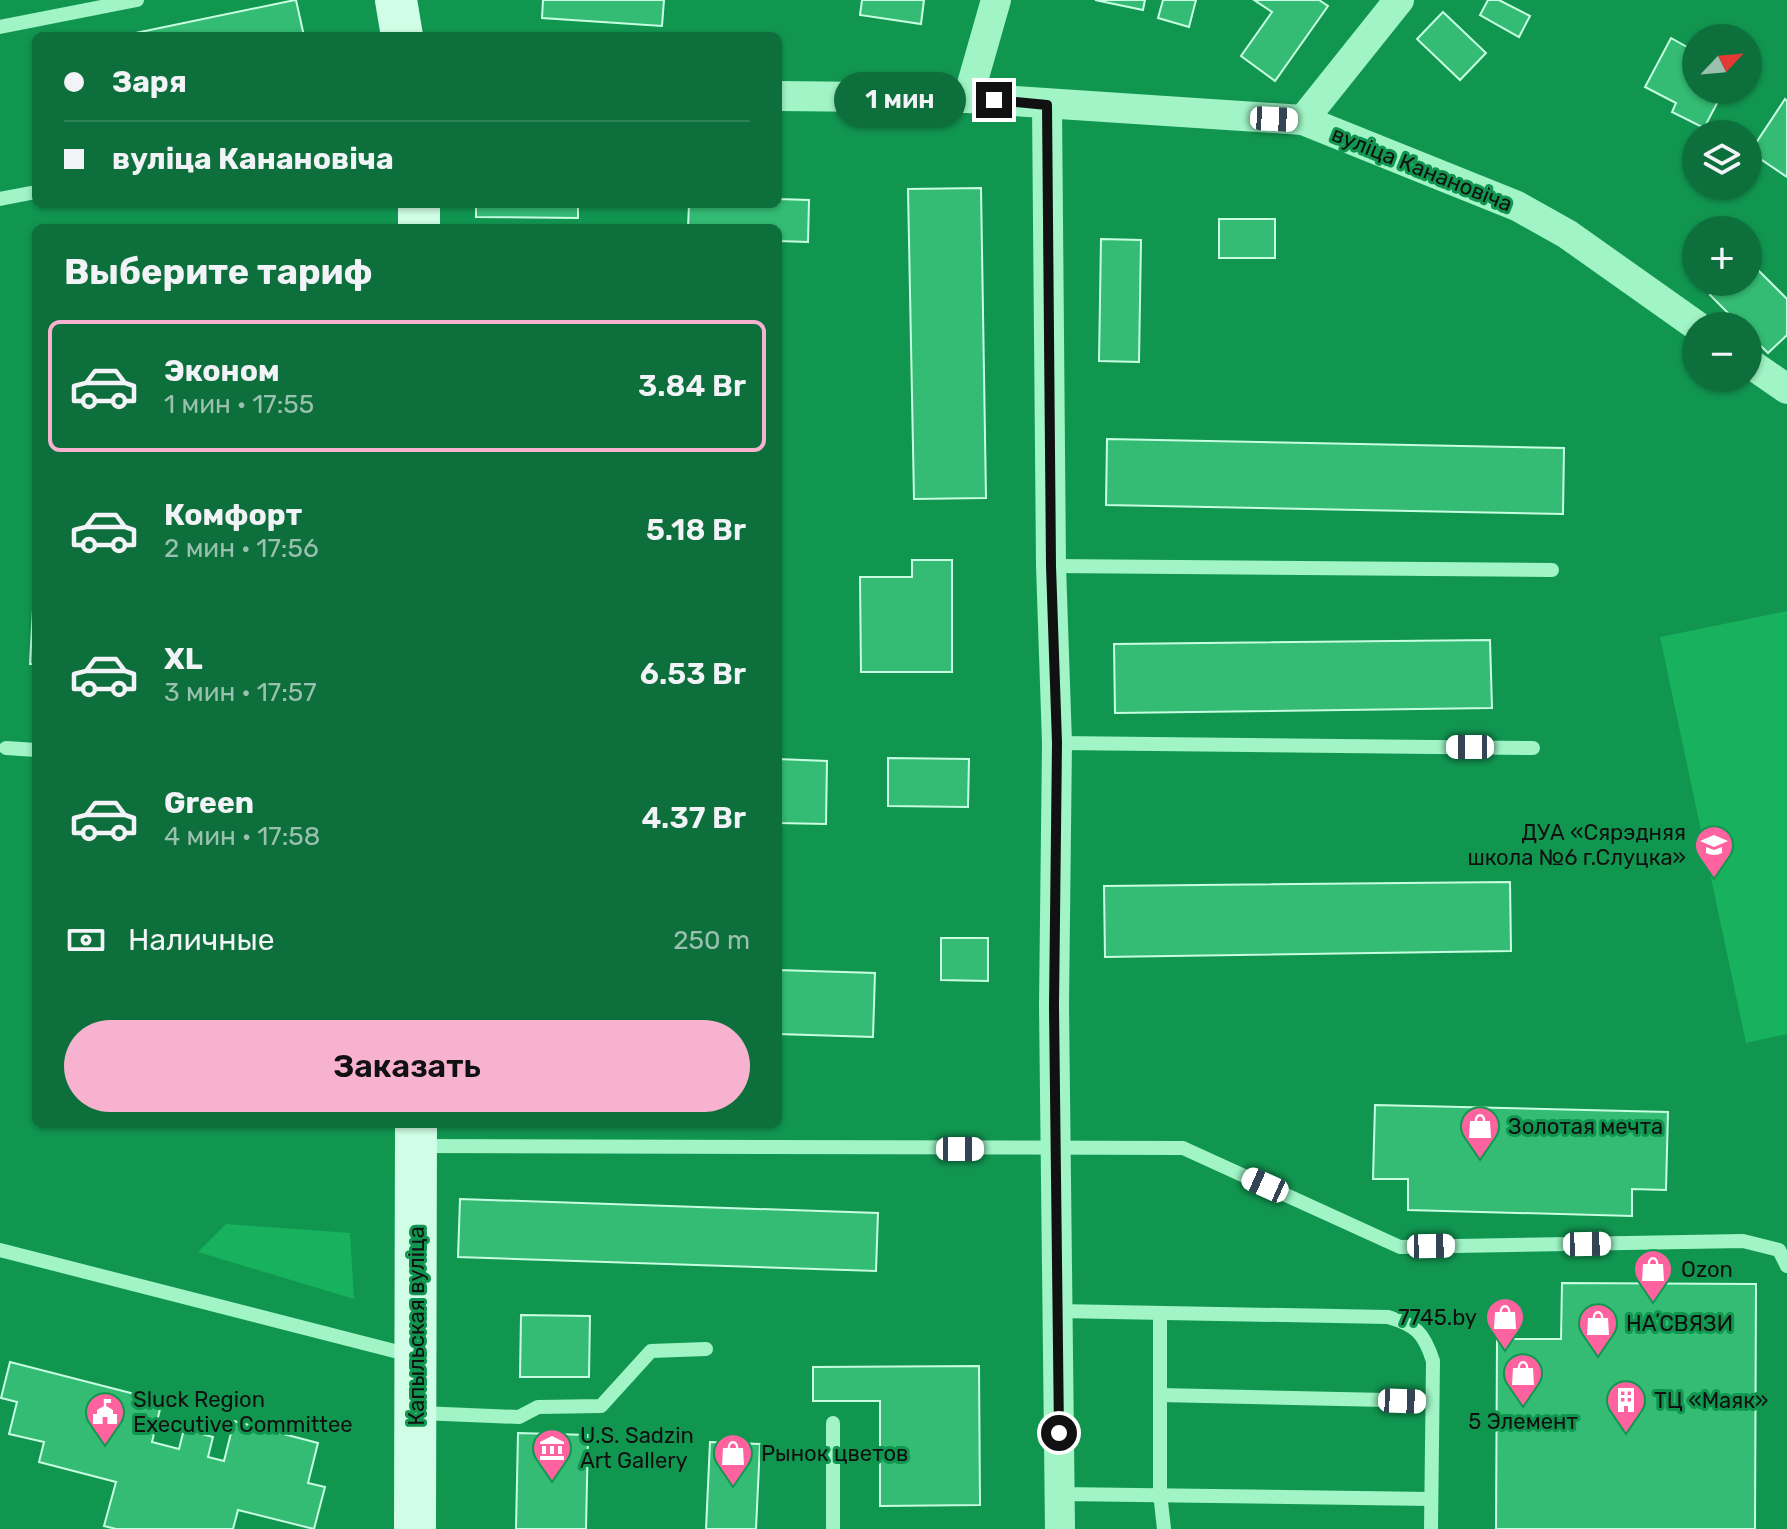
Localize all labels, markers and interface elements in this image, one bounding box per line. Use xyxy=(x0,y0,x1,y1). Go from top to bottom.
north arrow xyxy=(1682,24,1762,104)
map controls xyxy=(1682,24,1762,392)
text: Заря xyxy=(112,64,187,100)
callout: 1 мин xyxy=(834,72,966,128)
route end xyxy=(976,82,1012,118)
text: 1 мин xyxy=(865,84,935,115)
car xyxy=(1249,106,1299,132)
street label: вуліца Канановіча xyxy=(1328,120,1516,218)
button: layers xyxy=(1682,120,1762,200)
text: вуліца Канановіча xyxy=(112,141,394,177)
button: + xyxy=(1682,216,1762,296)
text: Выберите тариф xyxy=(64,250,373,293)
button: − xyxy=(1682,312,1762,392)
icon: car xyxy=(68,350,140,422)
text: Эконом xyxy=(164,353,280,389)
text: 3.84 Br xyxy=(638,368,746,404)
text: 1 мин · 17:55 xyxy=(164,389,314,420)
icon: car xyxy=(68,494,140,566)
text: Комфорт xyxy=(164,497,302,533)
text: 5.18 Br xyxy=(646,512,746,548)
text: 2 мин · 17:56 xyxy=(164,533,319,564)
icon: car xyxy=(68,638,140,710)
text: XL xyxy=(164,641,203,677)
text: 6.53 Br xyxy=(640,656,746,692)
text: 3 мин · 17:57 xyxy=(164,677,317,708)
car xyxy=(1446,735,1494,759)
icon: car xyxy=(68,782,140,854)
text: Green xyxy=(164,785,254,821)
text: 4.37 Br xyxy=(641,800,746,836)
place label: ДУА «Сярэдняя школа №6 г.Слуцка» xyxy=(1467,819,1686,871)
text: 4 мин · 17:58 xyxy=(164,821,320,852)
school or university icon: ДУА «Сярэдняя школа №6 г.Слуцка» xyxy=(1693,824,1735,879)
icon: cash xyxy=(64,918,108,962)
text: Наличные xyxy=(128,922,274,958)
text: 250 m xyxy=(673,925,750,956)
button: Заказать xyxy=(64,1020,750,1112)
shop icon: Золотая мечта xyxy=(1459,1105,1501,1160)
place label: Золотая мечта xyxy=(1508,1113,1663,1140)
car xyxy=(936,1137,984,1161)
car xyxy=(1238,1164,1292,1206)
street label: Капыльская вуліца xyxy=(403,1226,430,1426)
car xyxy=(1563,1232,1611,1256)
car xyxy=(1407,1234,1455,1258)
shop icon: Ozon xyxy=(1632,1248,1674,1303)
place label: Ozon xyxy=(1681,1256,1733,1283)
shop icon: 7745.by xyxy=(1484,1296,1526,1351)
shop icon: НАʼСВЯЗИ xyxy=(1577,1302,1619,1357)
place label: 7745.by xyxy=(1398,1304,1477,1331)
place label: НАʼСВЯЗИ xyxy=(1626,1310,1733,1337)
shop icon: 5 Элемент xyxy=(1502,1352,1544,1407)
building icon: ТЦ «Маяк» xyxy=(1605,1379,1647,1434)
place label: Sluck Region Executive Committee xyxy=(133,1386,353,1438)
place label: ТЦ «Маяк» xyxy=(1654,1387,1768,1414)
car xyxy=(1378,1388,1426,1414)
public building icon: Sluck Region Executive Committee xyxy=(84,1391,126,1446)
place label: 5 Элемент xyxy=(1468,1408,1578,1435)
route start xyxy=(1041,1415,1077,1451)
place label: U.S. Sadzin Art Gallery xyxy=(580,1422,694,1474)
museum icon: U.S. Sadzin Art Gallery xyxy=(531,1427,573,1482)
shop icon: Рынок цветов xyxy=(712,1432,754,1487)
place label: Рынок цветов xyxy=(761,1440,908,1467)

